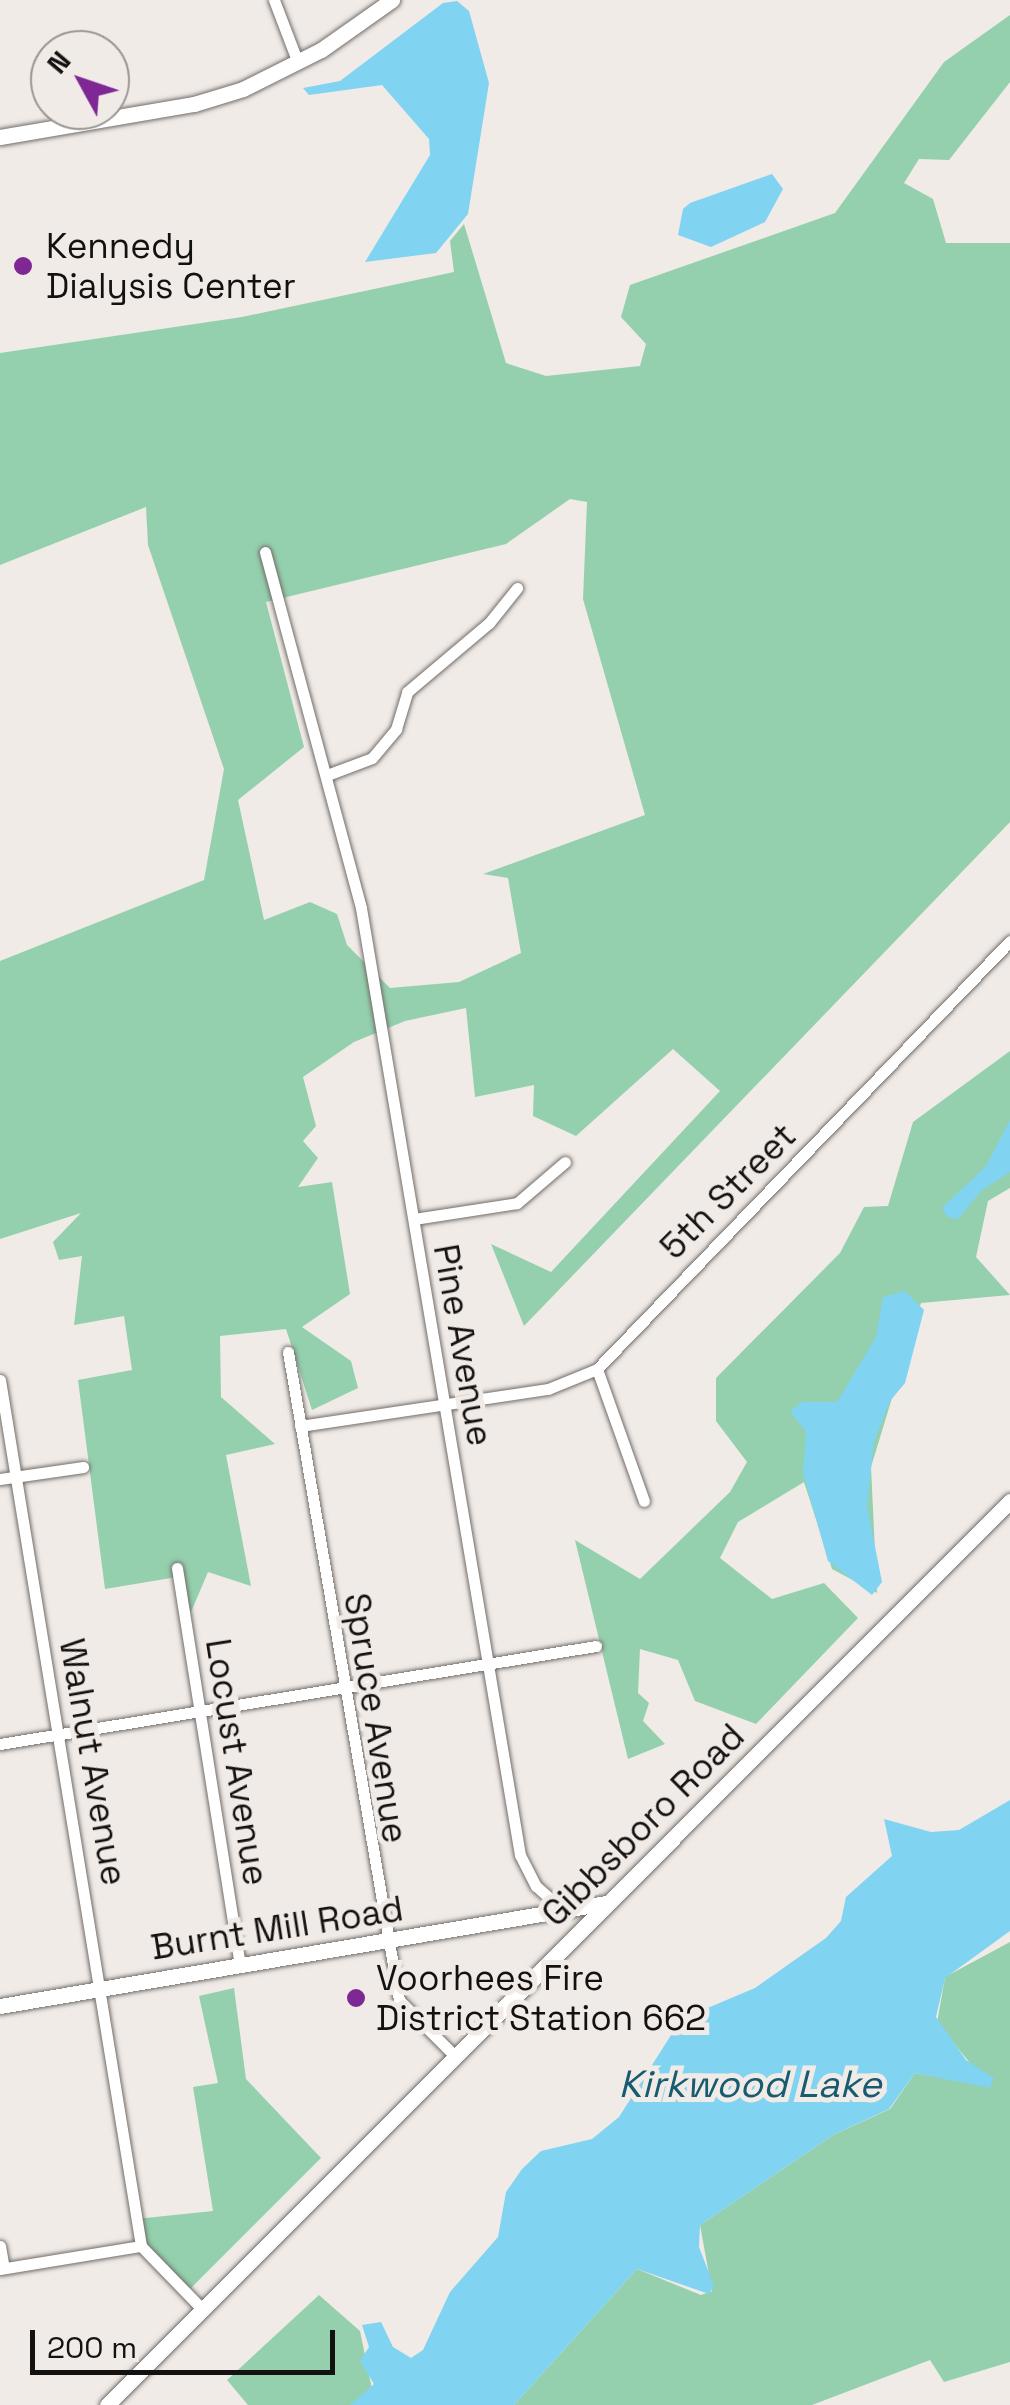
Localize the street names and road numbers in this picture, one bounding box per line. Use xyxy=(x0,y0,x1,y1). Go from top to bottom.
street label: 5th Street xyxy=(651,1114,805,1268)
street label: Pine Avenue xyxy=(425,1241,501,1449)
street label: Spruce Avenue xyxy=(335,1590,417,1846)
street label: Walnut Avenue xyxy=(51,1635,135,1889)
street label: Locust Avenue xyxy=(197,1635,277,1889)
street label: Gibbsboro Road xyxy=(533,1715,753,1935)
street label: Burnt Mill Road xyxy=(148,1887,406,1969)

